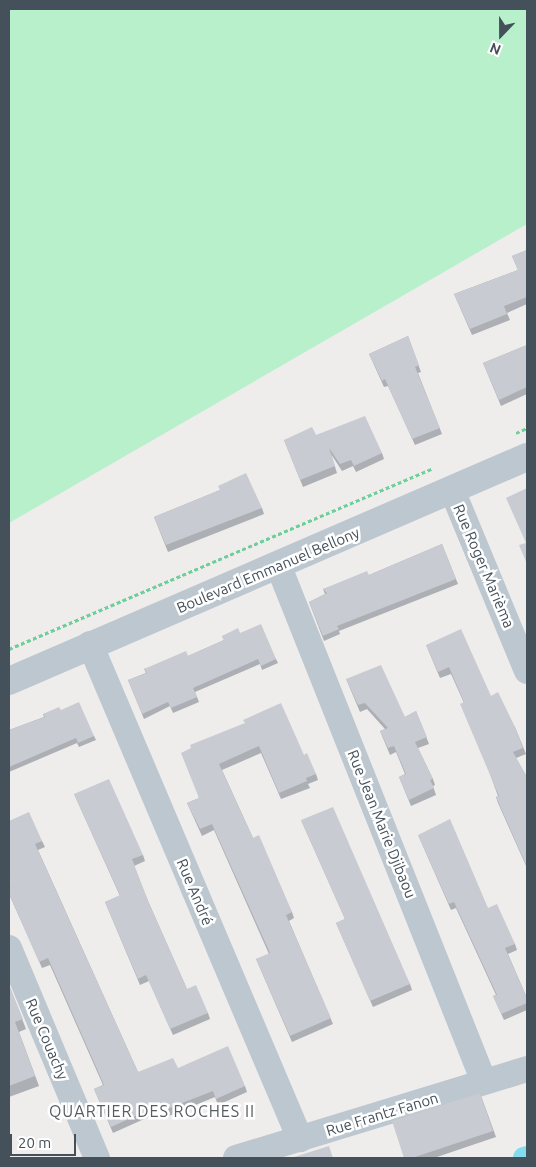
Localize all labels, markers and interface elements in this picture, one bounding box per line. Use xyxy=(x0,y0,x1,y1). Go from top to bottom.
north arrow xyxy=(476,10,526,60)
text: N xyxy=(488,40,503,58)
street label: Rue Roger Marièma xyxy=(450,501,518,631)
street label: Boulevard Emmanuel Bellony xyxy=(174,523,362,617)
street label: Rue Jean Marie Djibaou xyxy=(344,747,420,901)
street label: Rue André xyxy=(173,856,217,928)
street label: Rue Couachy xyxy=(22,996,72,1082)
street label: Rue Frantz Fanon xyxy=(324,1088,440,1140)
district label: QUARTIER DES ROCHES II xyxy=(46,1101,258,1121)
scale bar xyxy=(12,1124,79,1156)
text: 20 m xyxy=(18,1134,51,1151)

